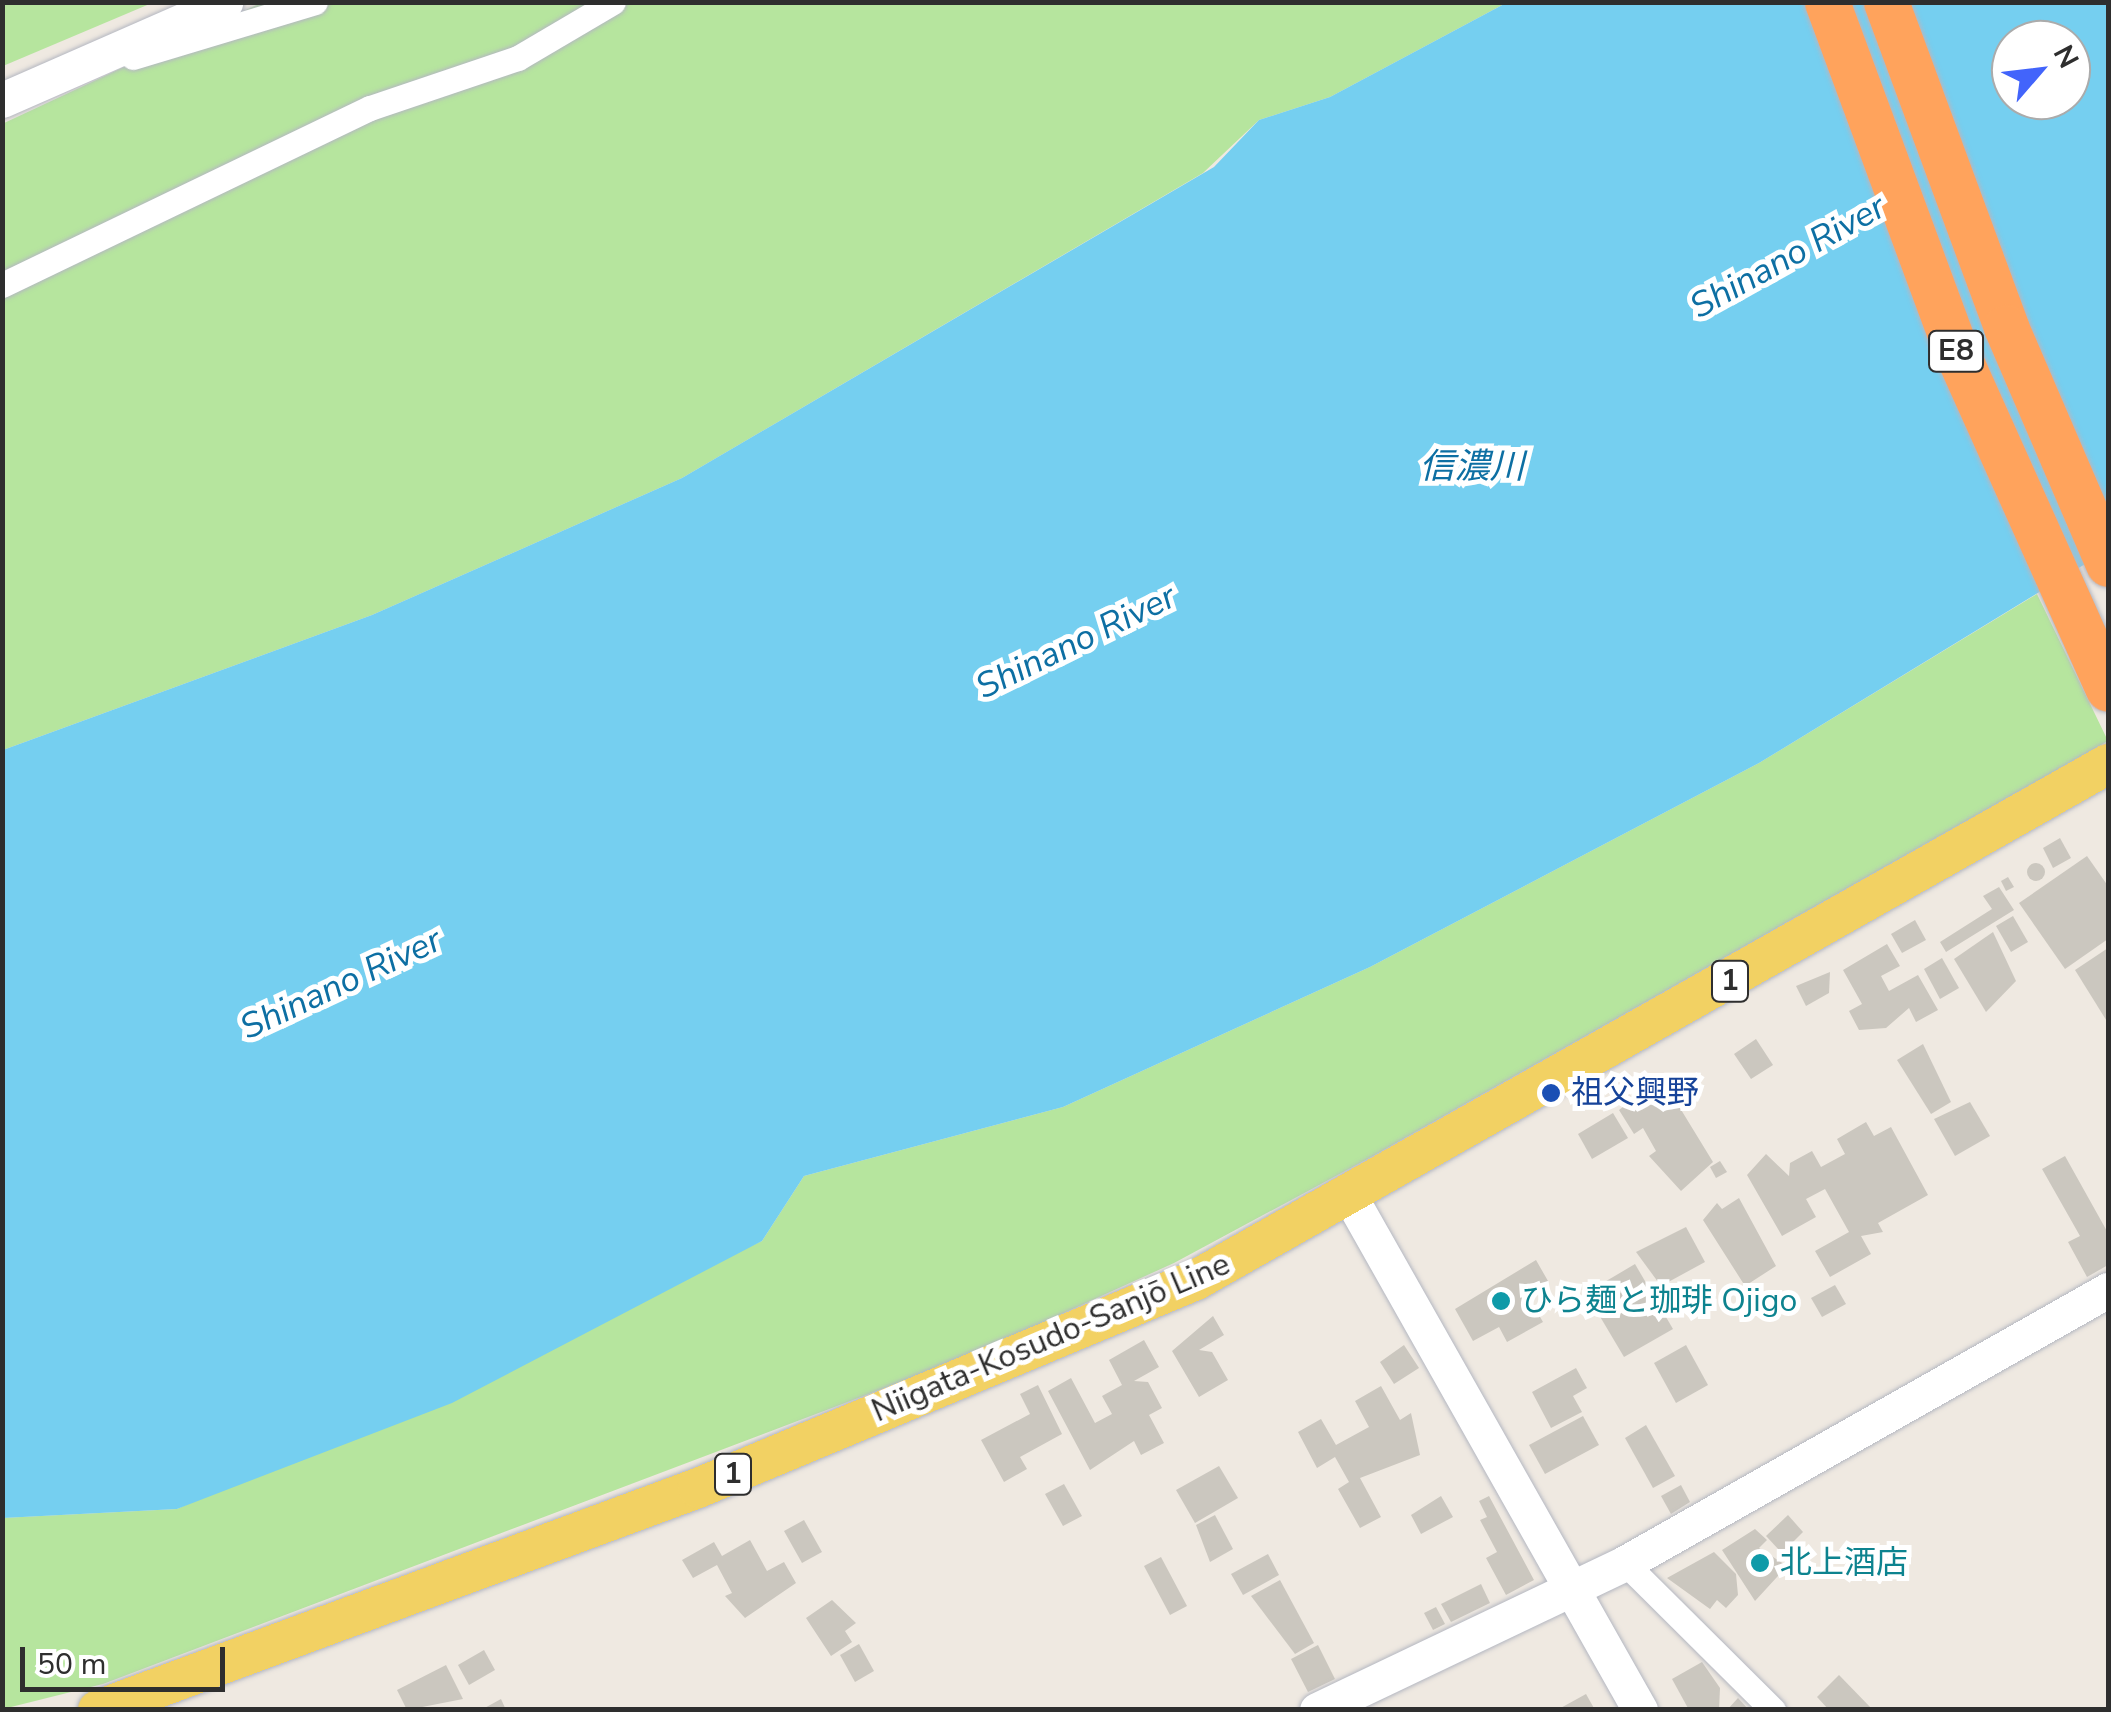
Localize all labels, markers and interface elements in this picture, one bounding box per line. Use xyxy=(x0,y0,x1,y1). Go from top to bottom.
north arrow xyxy=(1991,20,2091,120)
text: N xyxy=(2044,39,2087,75)
water label: Shinano River xyxy=(1683,186,1893,328)
road number: E8 xyxy=(1926,326,1986,376)
water label: 信濃川 xyxy=(1420,446,1524,488)
water label: Shinano River xyxy=(969,576,1183,708)
water label: Shinano River xyxy=(234,919,448,1049)
road number: 1 xyxy=(1710,956,1750,1006)
place label: 祖父興野 xyxy=(1571,1074,1699,1112)
marker: 祖父興野 xyxy=(1540,1082,1562,1104)
street label: Niigata-Kosudo-Sanjō Line xyxy=(866,1245,1236,1431)
place label: ひら麺と珈琲 Ojigo xyxy=(1521,1282,1797,1320)
marker: ひら麺と珈琲 Ojigo xyxy=(1490,1290,1512,1312)
road number: 1 xyxy=(713,1449,753,1499)
place label: 北上酒店 xyxy=(1780,1544,1908,1582)
marker: 北上酒店 xyxy=(1749,1552,1771,1574)
scale bar xyxy=(25,1627,230,1689)
text: 50 m xyxy=(37,1644,106,1685)

